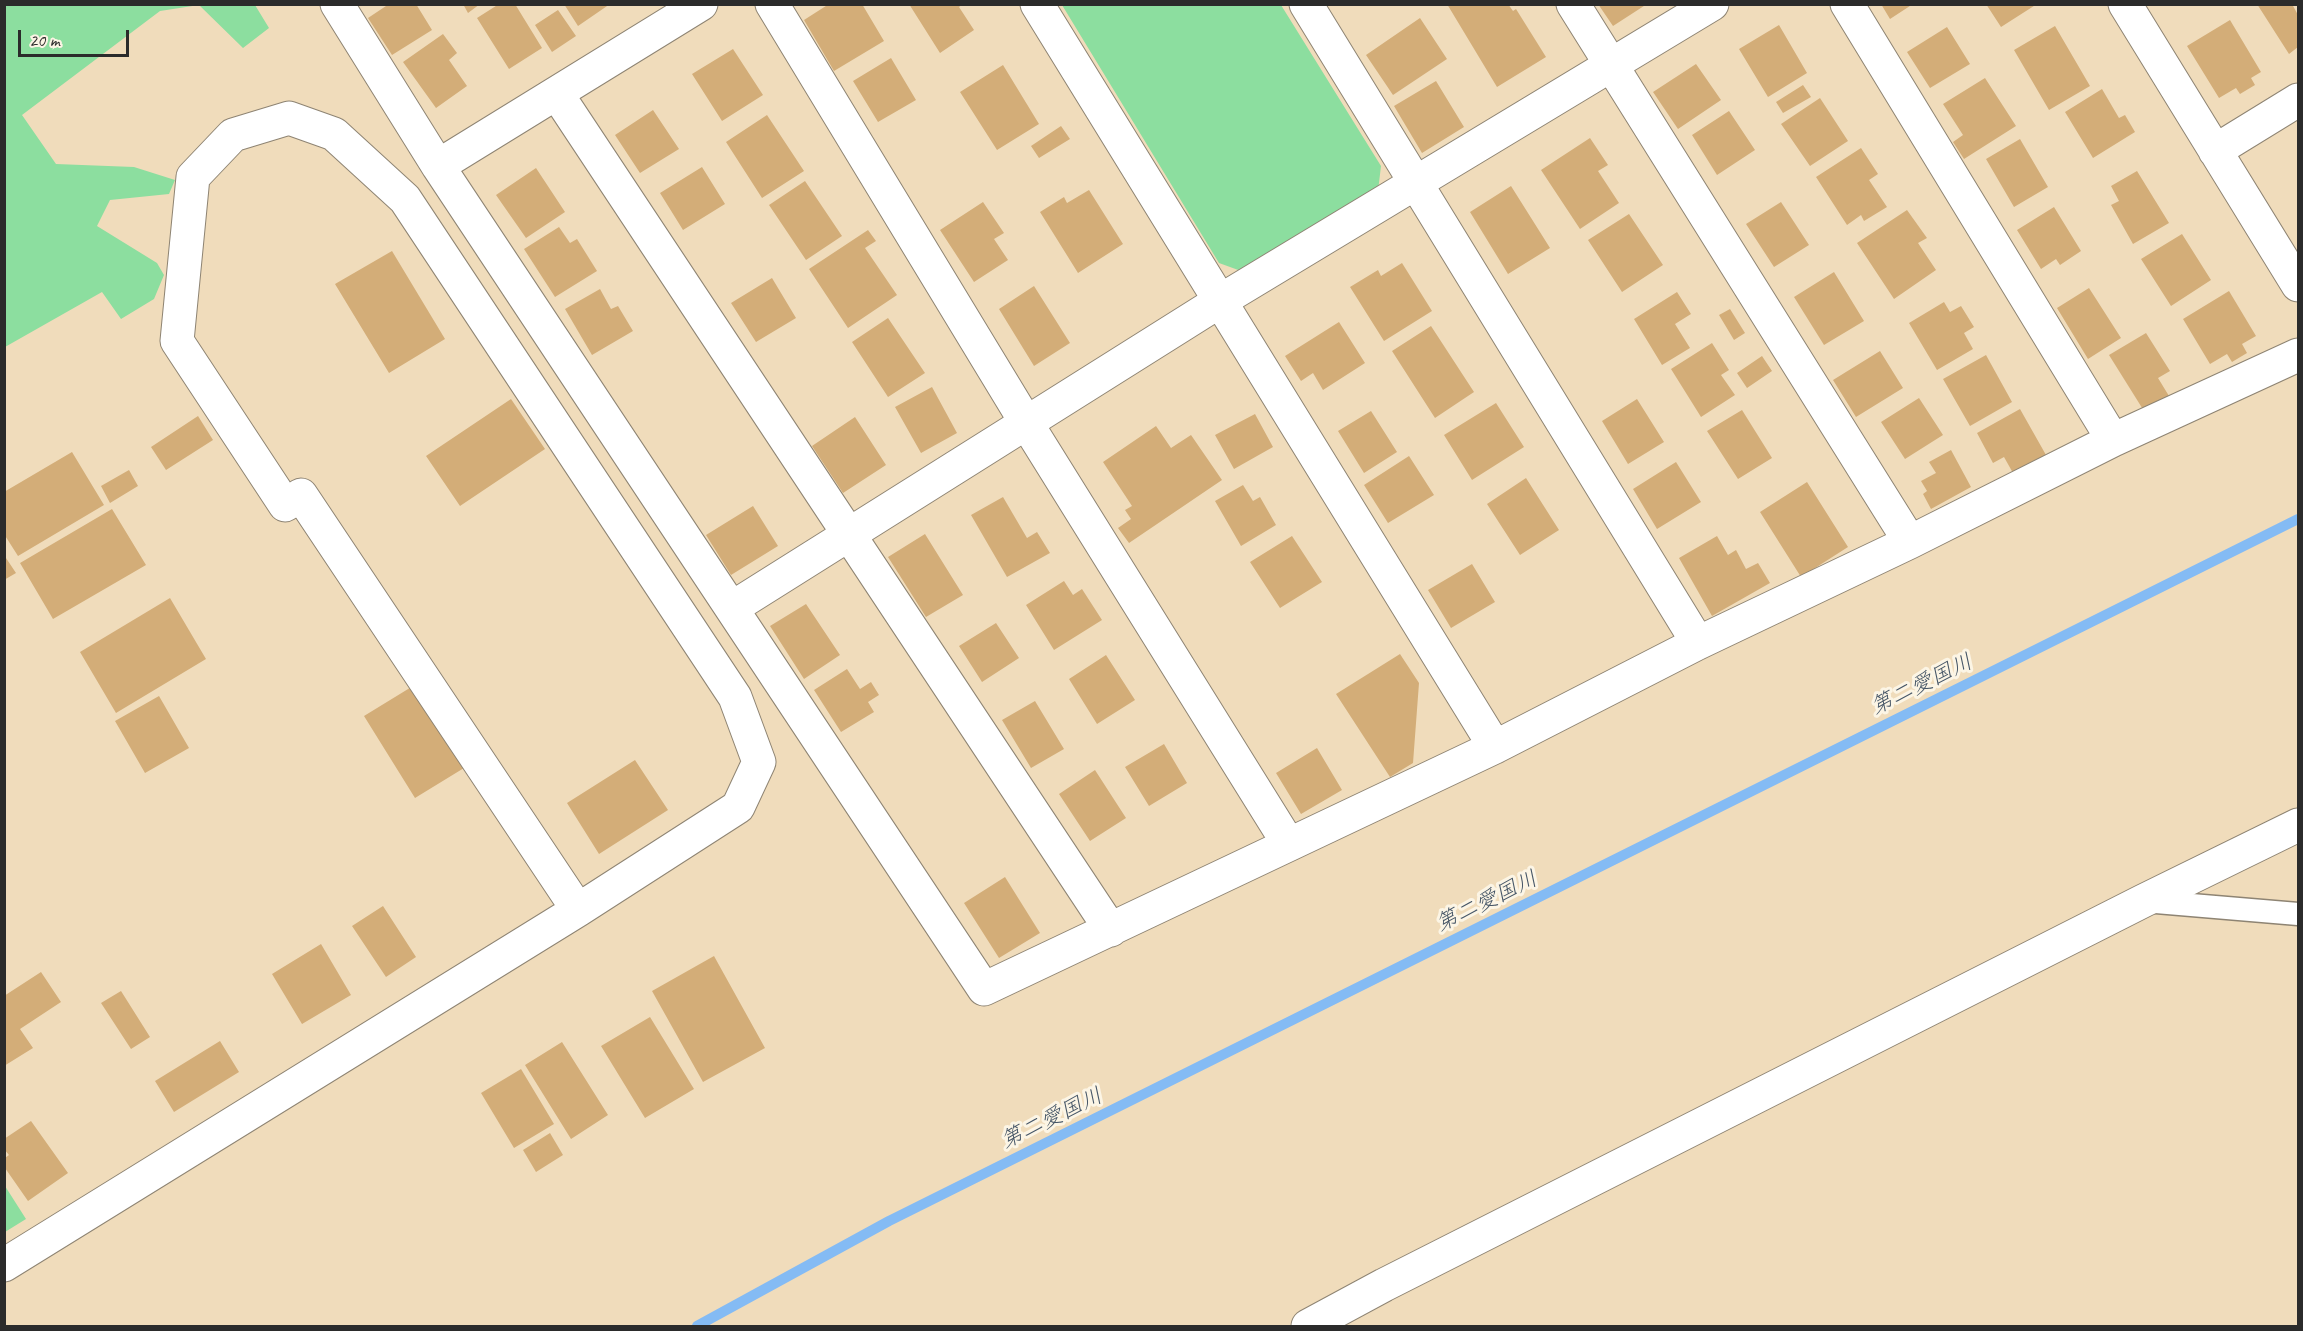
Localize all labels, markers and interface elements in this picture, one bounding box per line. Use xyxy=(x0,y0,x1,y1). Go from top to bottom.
scale bar xyxy=(21,18,132,56)
text: 20 m xyxy=(29,29,60,51)
water label: 第二愛国川 xyxy=(1867,649,1977,721)
water label: 第二愛国川 xyxy=(1432,866,1542,938)
water label: 第二愛国川 xyxy=(997,1083,1107,1155)

